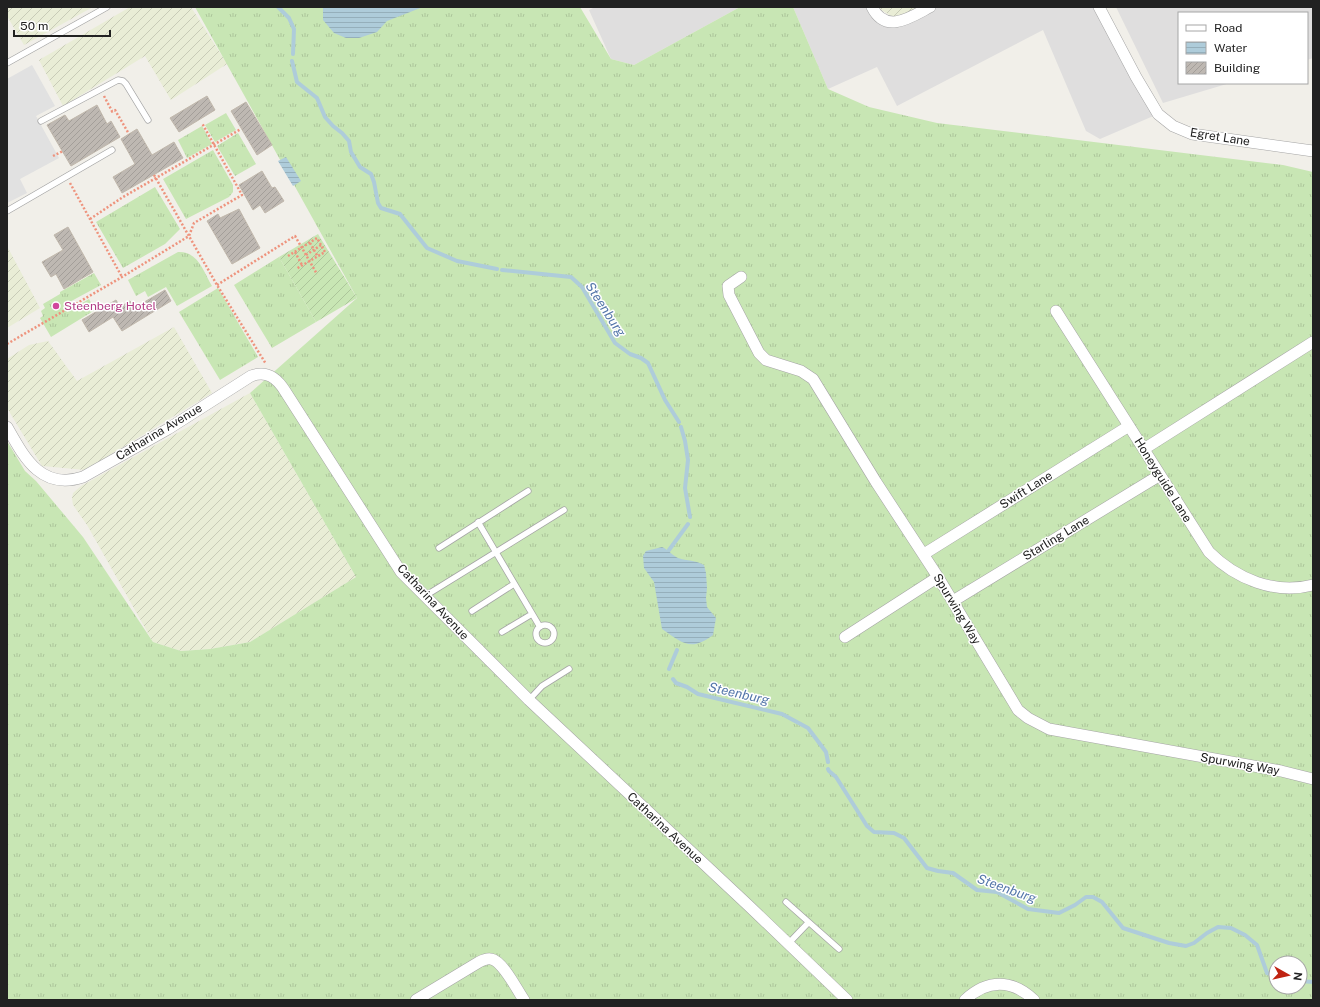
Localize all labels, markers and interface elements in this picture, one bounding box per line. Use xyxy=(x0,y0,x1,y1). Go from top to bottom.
scale bar xyxy=(14,12,110,38)
legend xyxy=(1178,12,1308,84)
text: 50 m xyxy=(20,19,48,33)
text: Road xyxy=(1214,21,1242,35)
text: Water xyxy=(1214,41,1248,55)
text: Building xyxy=(1214,61,1260,75)
street label: Egret Lane xyxy=(1189,125,1251,149)
water label: Steenburg xyxy=(582,279,629,339)
place label: Steenberg Hotel xyxy=(64,299,157,313)
marker: Steenberg Hotel xyxy=(51,301,61,311)
street label: Catharina Avenue xyxy=(113,401,205,463)
street label: Honeyguide Lane xyxy=(1131,435,1195,525)
street label: Swift Lane xyxy=(997,468,1055,512)
street label: Starling Lane xyxy=(1020,513,1092,563)
street label: Catharina Avenue xyxy=(394,561,472,643)
street label: Spurwing Way xyxy=(930,571,984,648)
water label: Steenburg xyxy=(707,679,771,708)
street label: Spurwing Way xyxy=(1199,750,1281,778)
street label: Catharina Avenue xyxy=(624,789,706,867)
water label: Steenburg xyxy=(975,871,1039,906)
north arrow xyxy=(1268,955,1308,995)
text: N xyxy=(1291,971,1304,981)

